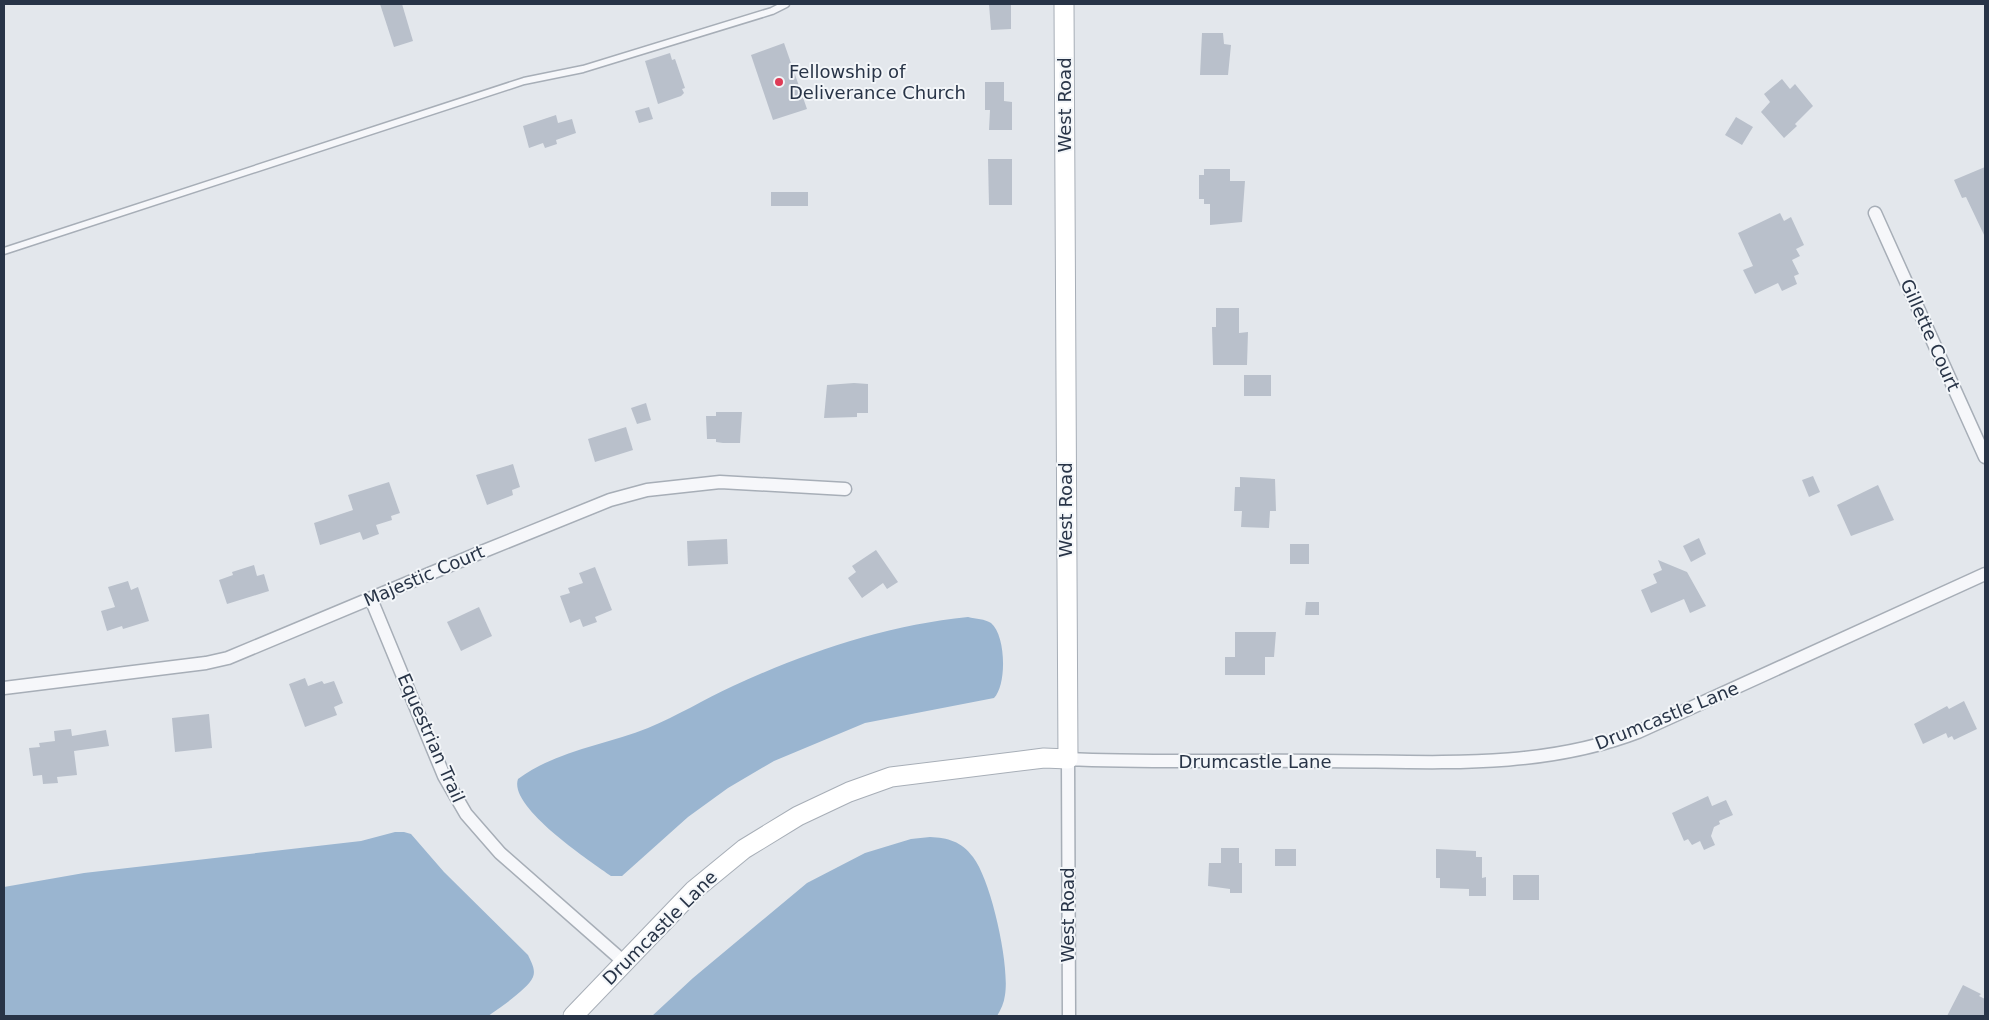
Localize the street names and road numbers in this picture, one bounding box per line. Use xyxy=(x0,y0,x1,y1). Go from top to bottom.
street label: West Road xyxy=(1054,57,1075,153)
street label: Gillette Court xyxy=(1896,276,1965,394)
street label: West Road xyxy=(1055,462,1076,558)
street label: Majestic Court xyxy=(360,541,487,610)
street label: Equestrian Trail xyxy=(394,670,469,806)
street label: Drumcastle Lane xyxy=(1592,677,1742,754)
street label: Drumcastle Lane xyxy=(1179,751,1331,772)
street label: Drumcastle Lane xyxy=(598,866,721,989)
street label: West Road xyxy=(1057,867,1078,963)

